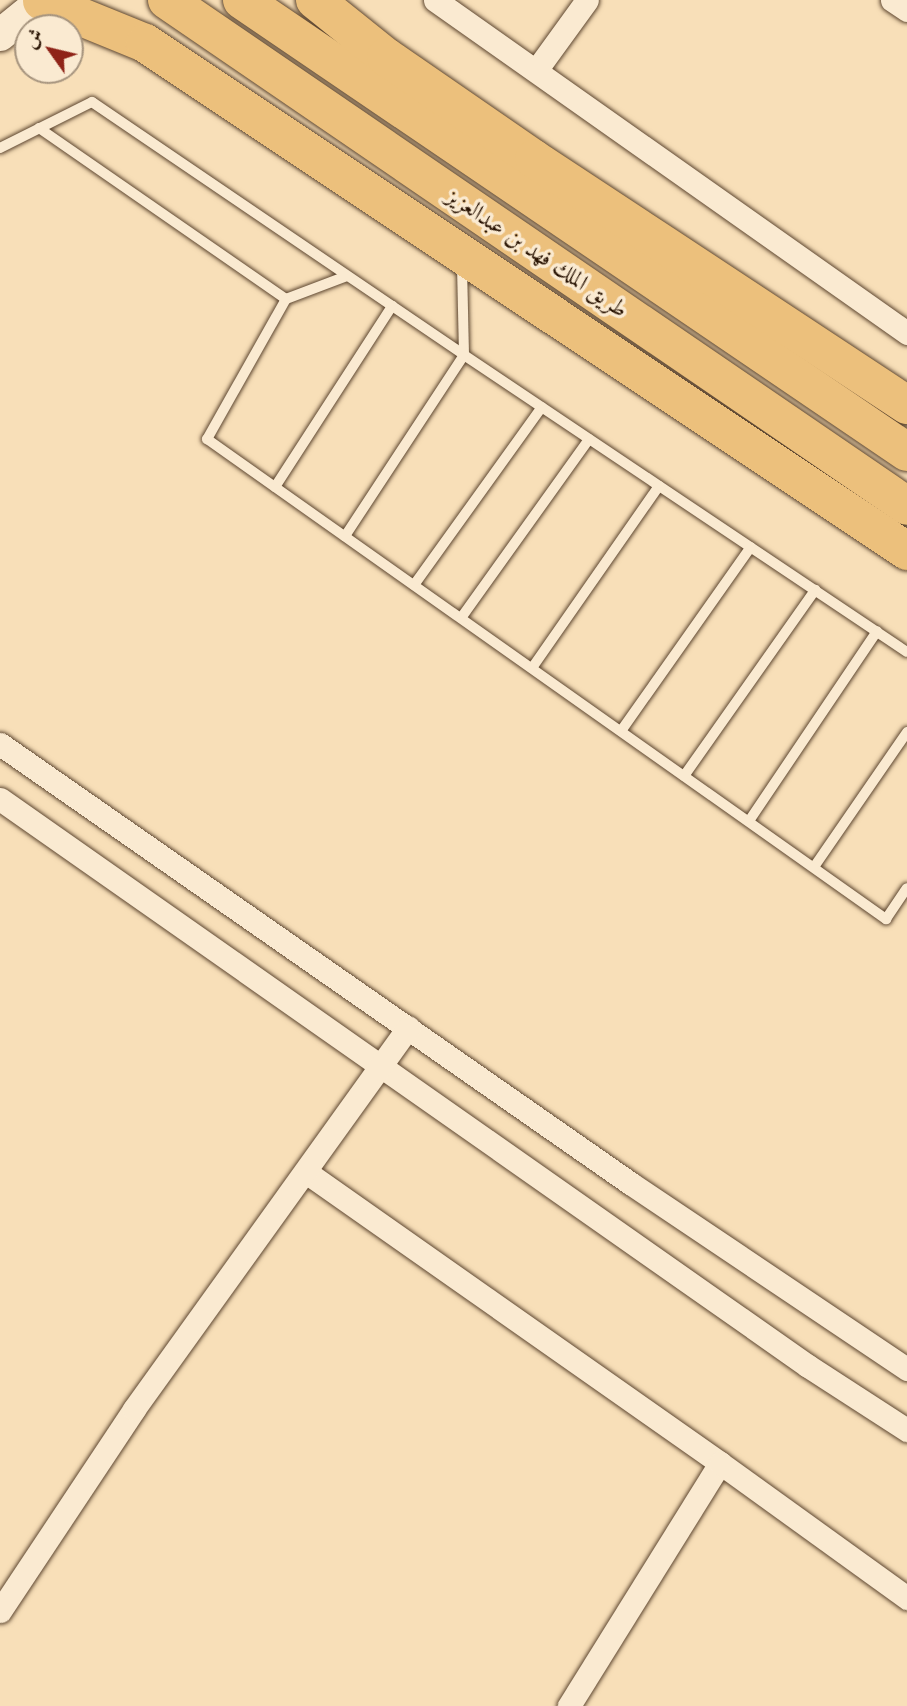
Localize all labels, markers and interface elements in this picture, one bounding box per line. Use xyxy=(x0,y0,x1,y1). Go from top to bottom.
north arrow xyxy=(14,14,84,84)
text: ش xyxy=(17,23,49,53)
street label: طريق الملك فهد بن عبدالعزيز xyxy=(441,182,633,324)

